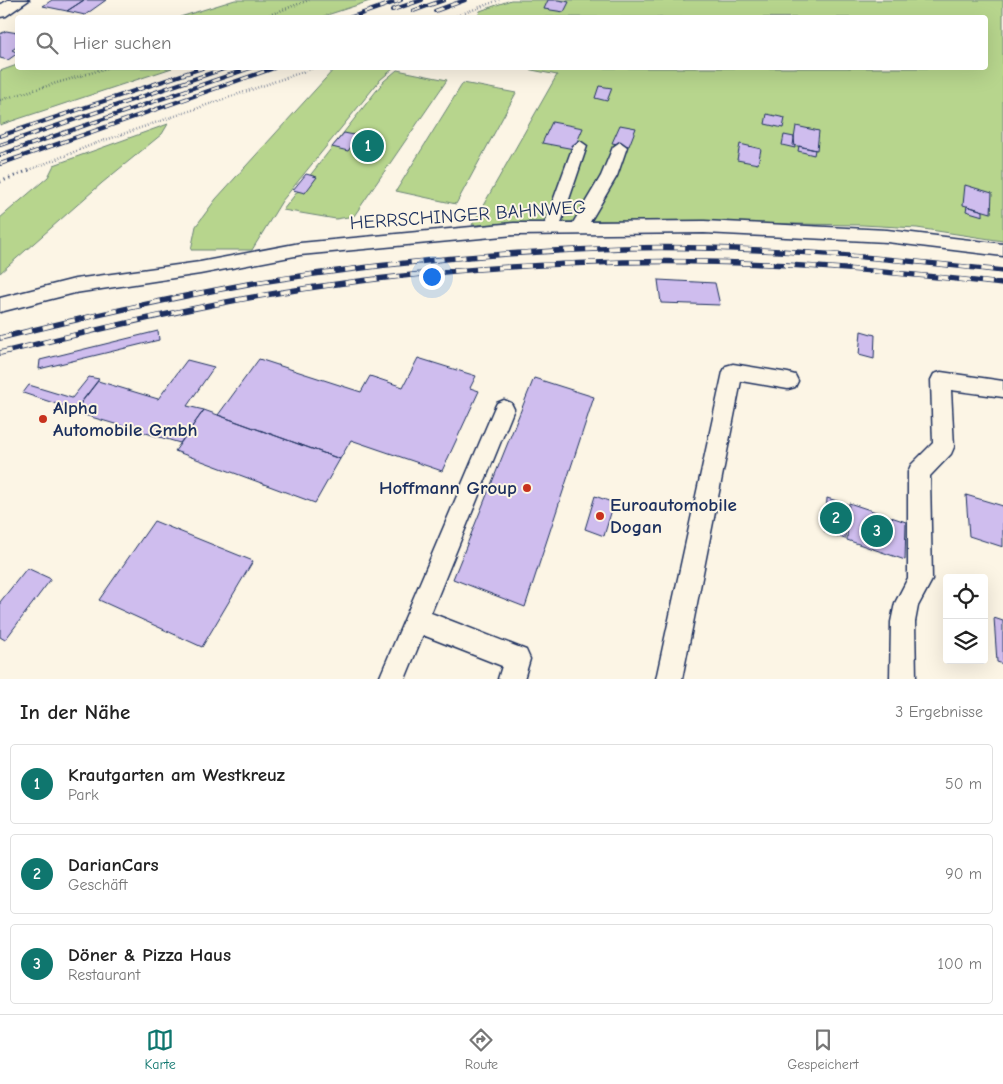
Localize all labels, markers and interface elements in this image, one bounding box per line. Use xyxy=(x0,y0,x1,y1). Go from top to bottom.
search box xyxy=(15,15,988,70)
icon: search xyxy=(33,29,61,57)
text: Hier suchen xyxy=(73,32,171,54)
pin: 1 xyxy=(352,127,384,165)
street label: HERRSCHINGER BAHNWEG xyxy=(349,196,587,234)
your location xyxy=(419,264,445,290)
place label: Alpha Automobile Gmbh xyxy=(53,397,198,441)
marker: Alpha Automobile Gmbh xyxy=(37,413,49,425)
place label: Hoffmann Group xyxy=(379,477,517,499)
marker: Hoffmann Group xyxy=(521,482,533,494)
place label: Euroautomobile Dogan xyxy=(610,494,737,538)
pin: 2 xyxy=(820,499,852,537)
marker: Euroautomobile Dogan xyxy=(594,510,606,522)
pin: 3 xyxy=(861,512,893,550)
map controls xyxy=(943,574,988,664)
button: locate xyxy=(943,574,988,619)
button: layers xyxy=(943,619,988,664)
text: In der Nähe xyxy=(20,700,130,724)
text: 3 Ergebnisse xyxy=(895,703,983,721)
text: Krautgarten am Westkreuz xyxy=(68,764,285,786)
text: 1 xyxy=(34,775,40,793)
text: 50 m xyxy=(945,775,982,793)
text: Park xyxy=(68,786,99,804)
text: DarianCars xyxy=(68,854,159,876)
text: 2 xyxy=(33,865,41,883)
text: 90 m xyxy=(945,865,982,883)
text: Geschäft xyxy=(68,876,128,894)
text: Döner & Pizza Haus xyxy=(68,944,231,966)
text: 3 xyxy=(33,955,41,973)
text: 100 m xyxy=(938,955,982,973)
text: Restaurant xyxy=(68,966,140,984)
tab: Karte xyxy=(145,1026,176,1073)
tab: Route xyxy=(465,1026,498,1073)
tab: Gespeichert xyxy=(787,1026,858,1073)

